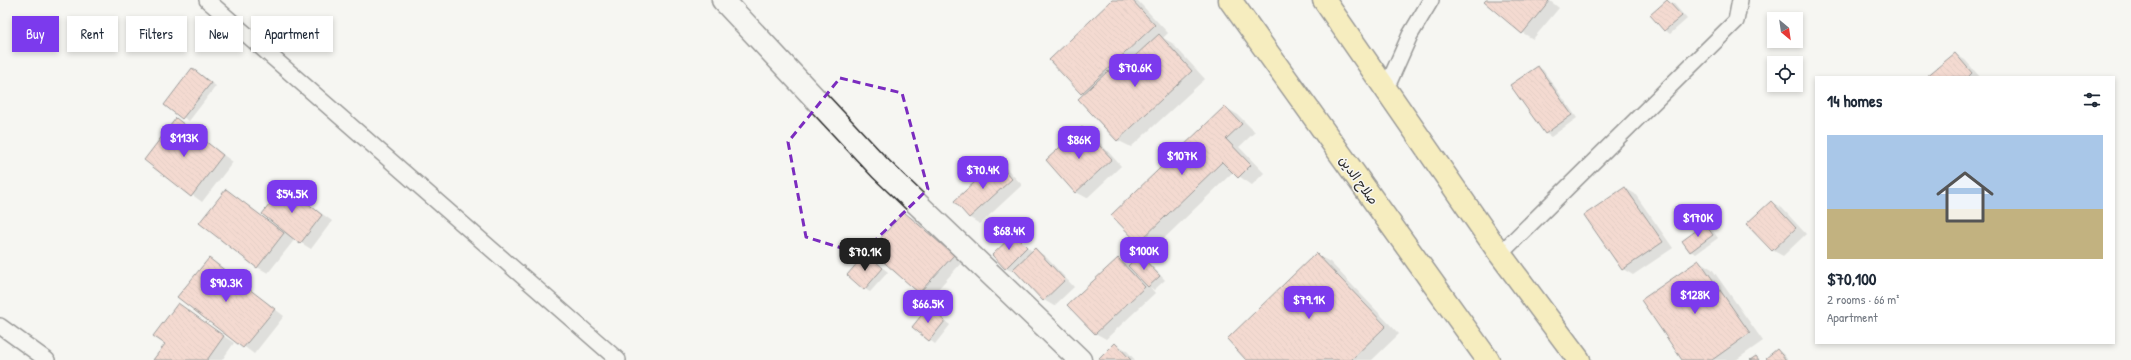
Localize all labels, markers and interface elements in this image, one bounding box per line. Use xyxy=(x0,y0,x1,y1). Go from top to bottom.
north arrow xyxy=(1767,12,1803,48)
map controls xyxy=(1767,12,1803,92)
chip: Buy xyxy=(12,16,59,52)
chip: Rent xyxy=(67,16,118,52)
chip: Filters xyxy=(126,16,187,52)
chip: New xyxy=(195,16,243,52)
chip: Apartment xyxy=(251,16,333,52)
pin: $70.6K xyxy=(1102,54,1168,88)
button: locate xyxy=(1767,56,1803,92)
text: $70.6K xyxy=(1118,58,1152,76)
text: 14 homes xyxy=(1827,89,1882,112)
icon: filters xyxy=(2081,89,2103,111)
pin: $113K xyxy=(156,124,212,158)
pin: $86K xyxy=(1055,126,1103,160)
text: $113K xyxy=(170,128,198,146)
text: $86K xyxy=(1067,130,1091,148)
pin: $107K xyxy=(1154,142,1210,176)
text: $107K xyxy=(1167,146,1197,164)
street label: صلاح الدين xyxy=(1334,152,1383,209)
pin: $70.4K xyxy=(950,156,1016,190)
text: $70.4K xyxy=(966,160,1000,178)
icon: home xyxy=(1929,161,2001,233)
pin: $54.5K xyxy=(259,180,325,214)
text: $54.5K xyxy=(276,184,308,202)
pin: $170K xyxy=(1670,204,1726,238)
text: $170K xyxy=(1683,208,1713,226)
pin: $68.4K xyxy=(976,217,1042,251)
text: $68.4K xyxy=(993,221,1025,239)
pin: $100K xyxy=(1116,237,1172,271)
pin: $70.1K xyxy=(832,238,898,272)
text: $100K xyxy=(1129,241,1159,259)
text: $70.1K xyxy=(848,242,882,260)
text: $70,100 xyxy=(1827,267,1877,290)
pin: $90.3K xyxy=(193,269,259,303)
text: $90.3K xyxy=(210,273,242,291)
pin: $128K xyxy=(1667,281,1723,315)
text: $128K xyxy=(1680,285,1710,303)
pin: $79.1K xyxy=(1276,286,1342,320)
pin: $66.5K xyxy=(895,290,961,324)
text: $79.1K xyxy=(1293,290,1325,308)
text: 2 rooms · 66 m² xyxy=(1827,290,1899,308)
text: $66.5K xyxy=(912,294,944,312)
text: Apartment xyxy=(1827,308,1878,326)

